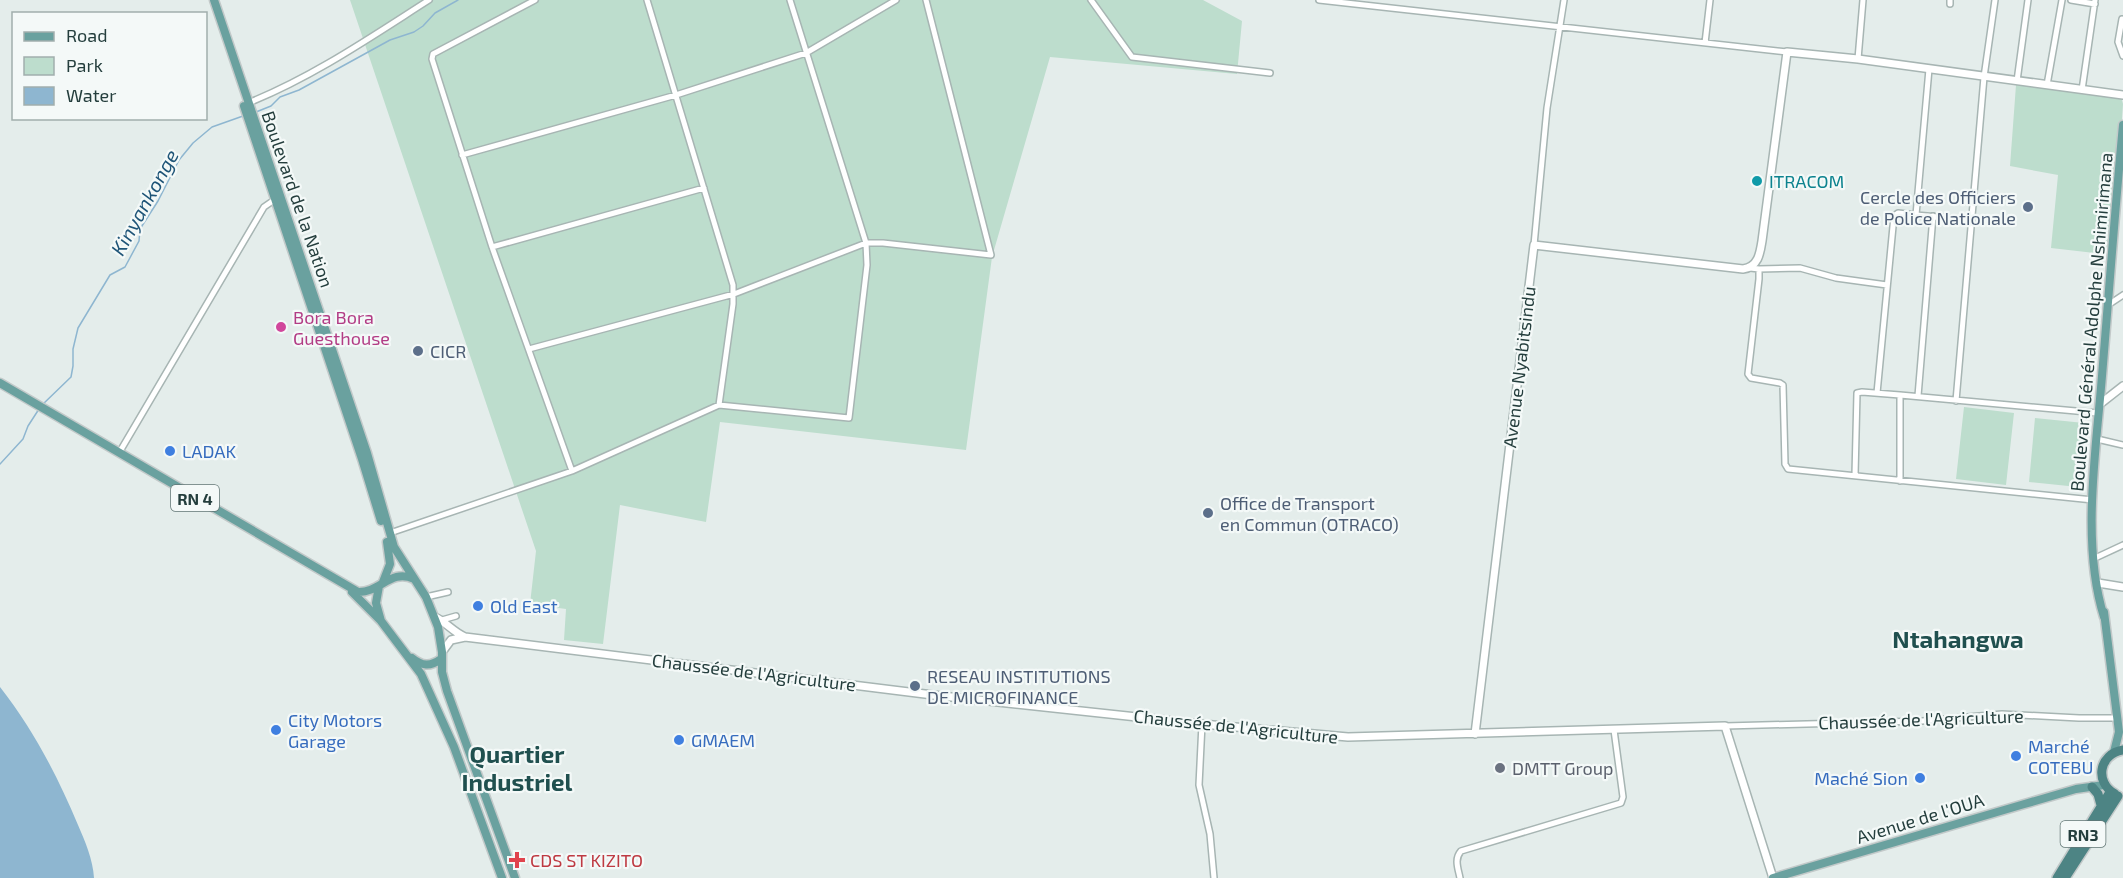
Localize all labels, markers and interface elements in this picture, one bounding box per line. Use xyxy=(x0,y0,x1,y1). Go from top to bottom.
legend xyxy=(12,12,207,120)
text: Road xyxy=(66,24,107,46)
text: Park xyxy=(66,54,103,76)
text: Water xyxy=(66,84,116,106)
street label: Boulevard de la Nation xyxy=(257,108,339,290)
water label: Kinyankonge xyxy=(105,145,184,260)
street label: Boulevard Général Adolphe Nshimirimana xyxy=(2065,152,2117,492)
place label: ITRACOM xyxy=(1769,170,1844,192)
marker: ITRACOM xyxy=(1750,174,1764,188)
place label: Cercle des Officiers de Police Nationale xyxy=(1860,186,2016,229)
marker: Cercle des Officiers de Police Nationale xyxy=(2021,200,2035,214)
street label: Avenue Nyabitsindu xyxy=(1498,285,1540,449)
place label: Bora Bora Guesthouse xyxy=(293,306,390,349)
marker: Bora Bora Guesthouse xyxy=(274,320,288,334)
place label: CICR xyxy=(430,340,466,362)
marker: CICR xyxy=(411,344,425,358)
place label: LADAK xyxy=(182,440,237,462)
marker: LADAK xyxy=(163,444,177,458)
road number: RN 4 xyxy=(171,485,219,511)
place label: Office de Transport en Commun (OTRACO) xyxy=(1220,492,1399,535)
marker: Office de Transport en Commun (OTRACO) xyxy=(1201,506,1215,520)
place label: Old East xyxy=(490,595,558,617)
marker: Old East xyxy=(471,599,485,613)
district label: Ntahangwa xyxy=(1892,624,2024,653)
street label: Chaussée de l'Agriculture xyxy=(651,649,857,695)
place label: RESEAU INSTITUTIONS DE MICROFINANCE xyxy=(927,665,1111,708)
marker: RESEAU INSTITUTIONS DE MICROFINANCE xyxy=(908,679,922,693)
street label: Chaussée de l'Agriculture xyxy=(1133,704,1339,748)
street label: Chaussée de l'Agriculture xyxy=(1818,704,2024,734)
place label: City Motors Garage xyxy=(288,709,382,752)
marker: City Motors Garage xyxy=(269,723,283,737)
place label: GMAEM xyxy=(691,729,755,751)
marker: GMAEM xyxy=(672,733,686,747)
place label: Marché COTEBU xyxy=(2028,735,2094,778)
district label: Quartier Industriel xyxy=(462,739,573,796)
marker: Marché COTEBU xyxy=(2009,749,2023,763)
place label: DMTT Group xyxy=(1512,757,1613,779)
marker: DMTT Group xyxy=(1493,761,1507,775)
place label: Maché Sion xyxy=(1814,767,1908,789)
marker: Maché Sion xyxy=(1913,771,1927,785)
street label: Avenue de l'OUA xyxy=(1854,788,1987,848)
road number: RN3 xyxy=(2060,821,2106,847)
place label: CDS ST KIZITO xyxy=(530,849,643,871)
marker: CDS ST KIZITO xyxy=(508,851,526,869)

